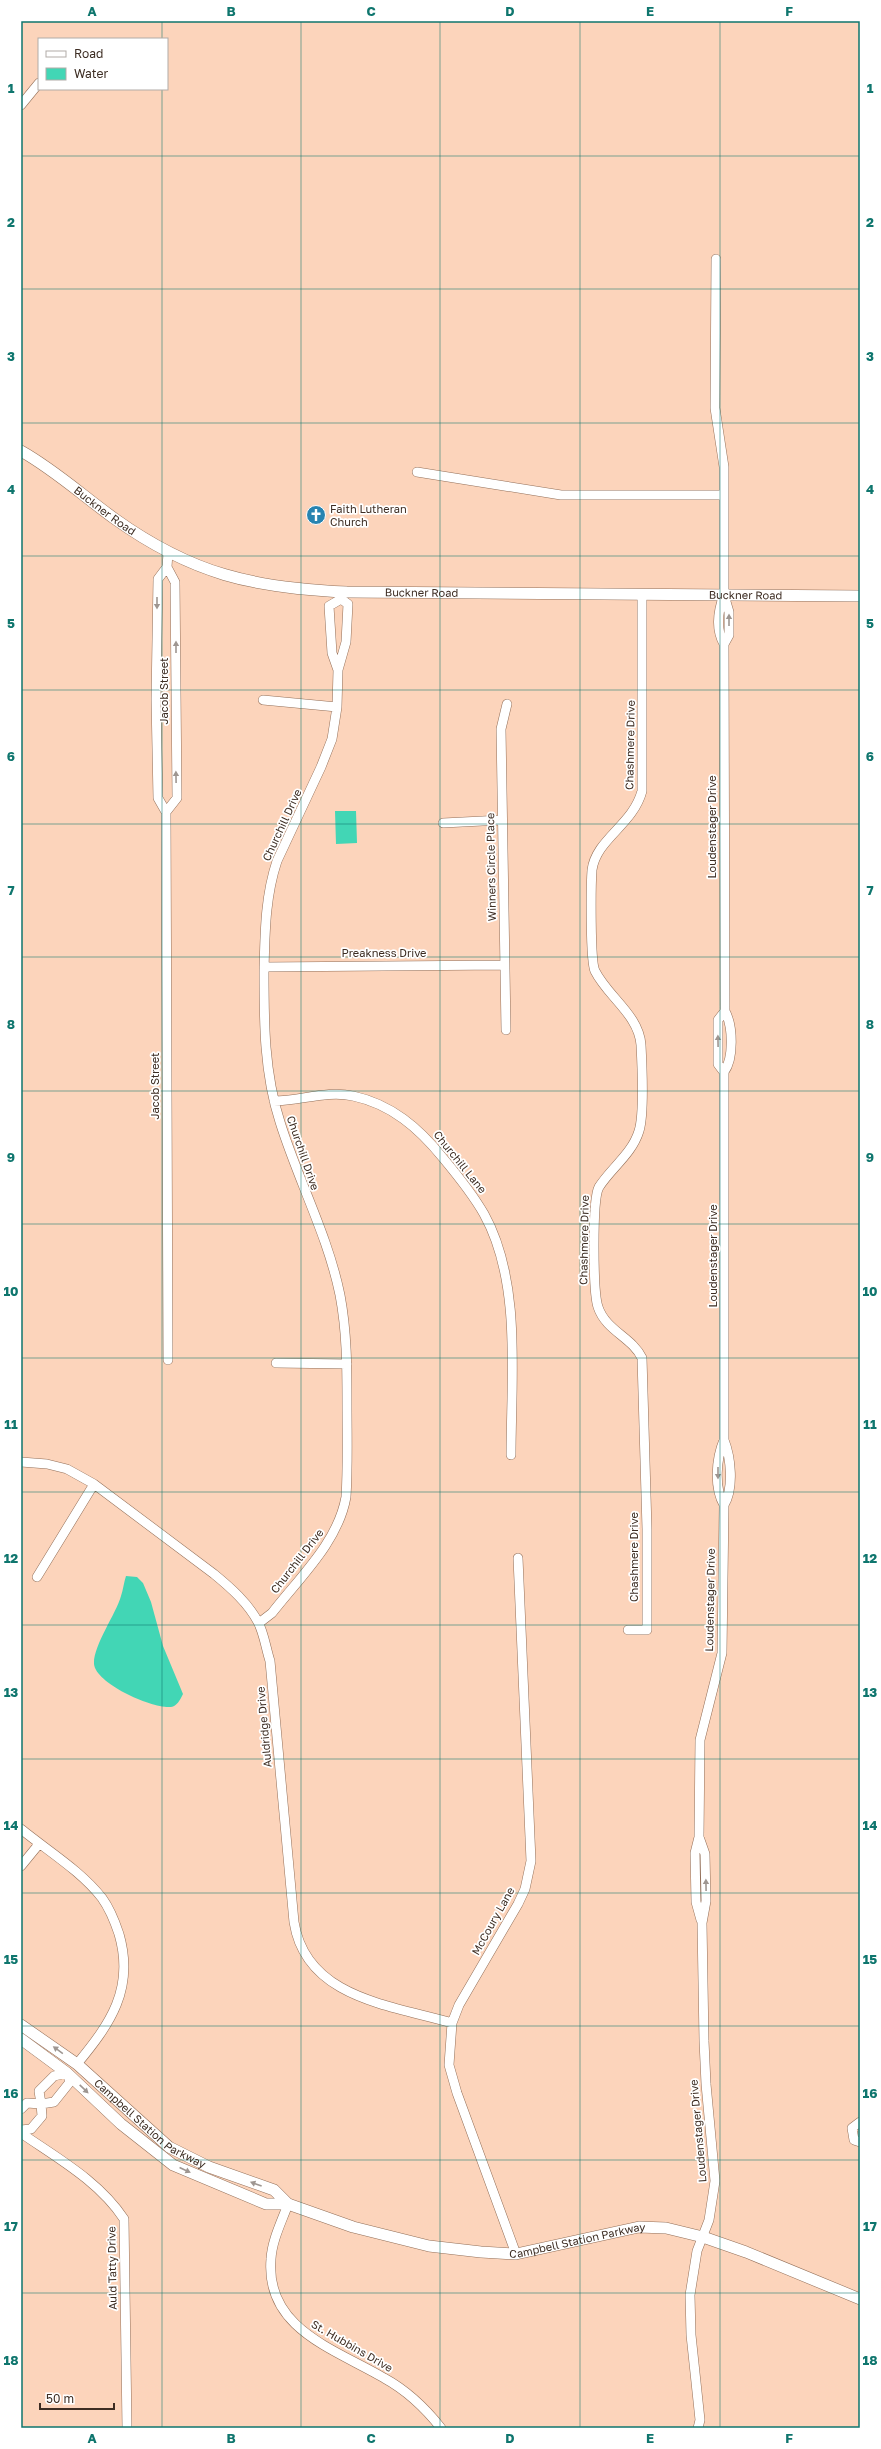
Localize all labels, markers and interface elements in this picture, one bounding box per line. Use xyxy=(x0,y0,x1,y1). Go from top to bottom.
text: A xyxy=(87,3,97,19)
text: B xyxy=(226,3,236,19)
text: C xyxy=(366,3,376,19)
text: D xyxy=(505,3,515,19)
text: E xyxy=(646,3,654,19)
text: F xyxy=(785,3,793,19)
legend xyxy=(38,38,168,90)
text: Road xyxy=(74,46,103,61)
text: Water xyxy=(74,66,108,81)
text: 1 xyxy=(8,80,15,96)
text: 1 xyxy=(867,80,874,96)
text: 2 xyxy=(7,214,15,230)
text: 2 xyxy=(866,214,874,230)
text: 3 xyxy=(7,348,15,364)
text: 3 xyxy=(866,348,874,364)
text: 4 xyxy=(7,481,15,497)
text: 4 xyxy=(866,481,874,497)
street label: Buckner Road xyxy=(72,483,138,537)
place label: Faith Lutheran Church xyxy=(330,502,407,528)
church icon: Faith Lutheran Church xyxy=(305,504,327,526)
street label: Buckner Road xyxy=(385,585,458,599)
street label: Buckner Road xyxy=(709,588,782,601)
one-way arrow xyxy=(154,597,160,610)
one-way arrow xyxy=(726,613,732,626)
text: 5 xyxy=(7,615,15,631)
text: 5 xyxy=(866,615,874,631)
one-way arrow xyxy=(173,640,179,653)
street label: Jacob Street xyxy=(157,658,170,725)
street label: Chashmere Drive xyxy=(622,700,637,790)
text: 6 xyxy=(7,748,15,764)
text: 6 xyxy=(866,748,874,764)
one-way arrow xyxy=(173,771,180,783)
street label: Loudenstager Drive xyxy=(705,775,718,879)
street label: Churchill Drive xyxy=(259,787,304,863)
street label: Winners Circle Place xyxy=(483,813,498,921)
text: 7 xyxy=(7,882,15,898)
text: 7 xyxy=(866,882,874,898)
street label: Preakness Drive xyxy=(341,946,427,959)
text: 8 xyxy=(7,1016,15,1032)
text: 8 xyxy=(866,1016,874,1032)
one-way arrow xyxy=(715,1034,721,1047)
street label: Jacob Street xyxy=(148,1053,161,1120)
street label: Churchill Drive xyxy=(285,1114,322,1192)
street label: Churchill Lane xyxy=(431,1128,489,1195)
text: 9 xyxy=(7,1149,15,1165)
text: 9 xyxy=(866,1149,874,1165)
street label: Chashmere Drive xyxy=(576,1195,591,1285)
street label: Loudenstager Drive xyxy=(706,1204,719,1308)
text: 10 xyxy=(3,1283,19,1299)
text: 10 xyxy=(862,1283,878,1299)
text: 11 xyxy=(4,1416,18,1432)
text: 11 xyxy=(863,1416,877,1432)
one-way arrow xyxy=(715,1467,721,1480)
street label: Chashmere Drive xyxy=(627,1512,640,1602)
street label: Churchill Drive xyxy=(268,1526,326,1595)
street label: Loudenstager Drive xyxy=(702,1548,717,1652)
text: 12 xyxy=(4,1550,18,1566)
text: 12 xyxy=(863,1550,877,1566)
text: 13 xyxy=(4,1684,18,1700)
text: 13 xyxy=(863,1684,877,1700)
street label: Auldridge Drive xyxy=(253,1686,274,1768)
text: 14 xyxy=(4,1817,18,1833)
text: 14 xyxy=(863,1817,877,1833)
one-way arrow xyxy=(703,1878,709,1891)
street label: McCoury Lane xyxy=(469,1885,517,1957)
text: 15 xyxy=(4,1951,18,1967)
text: 15 xyxy=(863,1951,877,1967)
one-way arrow xyxy=(53,2046,63,2054)
street label: Campbell Station Parkway xyxy=(92,2076,208,2170)
street label: Loudenstager Drive xyxy=(687,2079,708,2183)
one-way arrow xyxy=(79,2084,89,2094)
text: 16 xyxy=(4,2085,18,2101)
text: 16 xyxy=(863,2085,877,2101)
one-way arrow xyxy=(180,2167,191,2173)
one-way arrow xyxy=(249,2180,261,2186)
text: 17 xyxy=(4,2218,18,2234)
text: 17 xyxy=(863,2218,877,2234)
street label: Campbell Station Parkway xyxy=(509,2220,646,2260)
street label: Auld Tatty Drive xyxy=(104,2226,119,2310)
street label: St. Hubbins Drive xyxy=(309,2317,395,2374)
text: 18 xyxy=(3,2352,19,2368)
text: 18 xyxy=(862,2352,878,2368)
scale bar xyxy=(40,2385,114,2411)
text: 50 m xyxy=(46,2391,74,2406)
text: A xyxy=(87,2430,97,2446)
text: B xyxy=(226,2430,236,2446)
text: C xyxy=(366,2430,376,2446)
text: D xyxy=(505,2430,515,2446)
text: E xyxy=(646,2430,654,2446)
text: F xyxy=(785,2430,793,2446)

